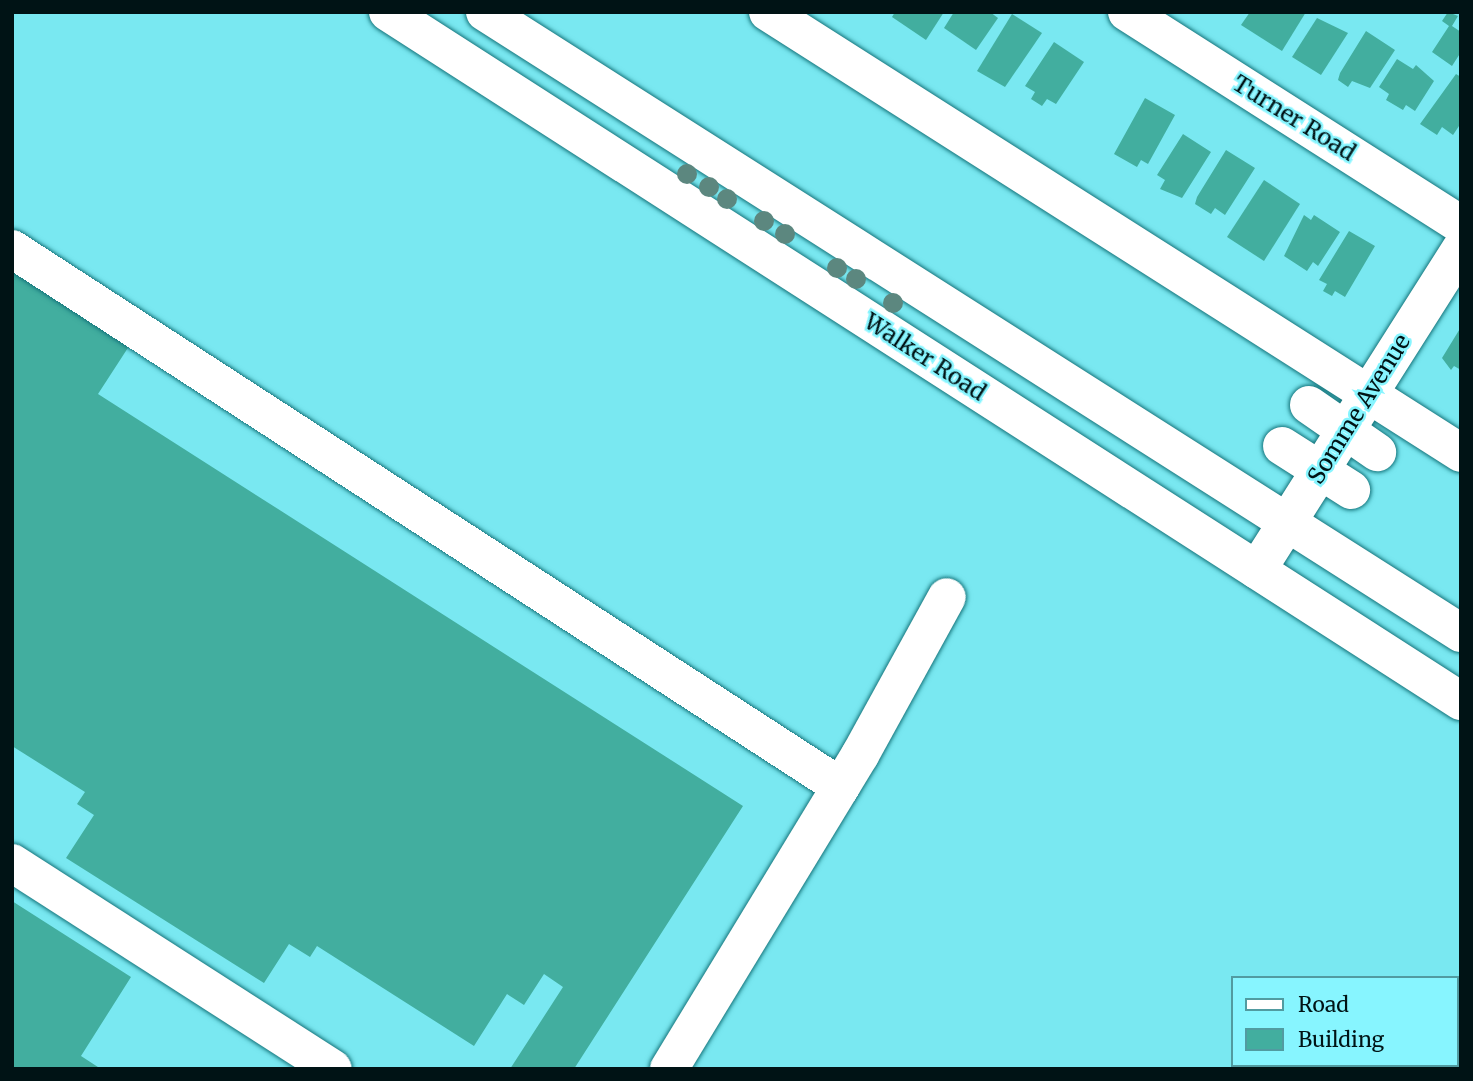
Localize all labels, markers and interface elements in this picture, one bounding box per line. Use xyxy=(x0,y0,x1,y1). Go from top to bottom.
street label: Turner Road xyxy=(1228,69,1360,167)
street label: Walker Road xyxy=(859,308,991,406)
street label: Somme Avenue xyxy=(1302,329,1416,489)
legend xyxy=(1232,976,1459,1067)
text: Road xyxy=(1298,991,1349,1018)
text: Building xyxy=(1298,1026,1384,1053)

